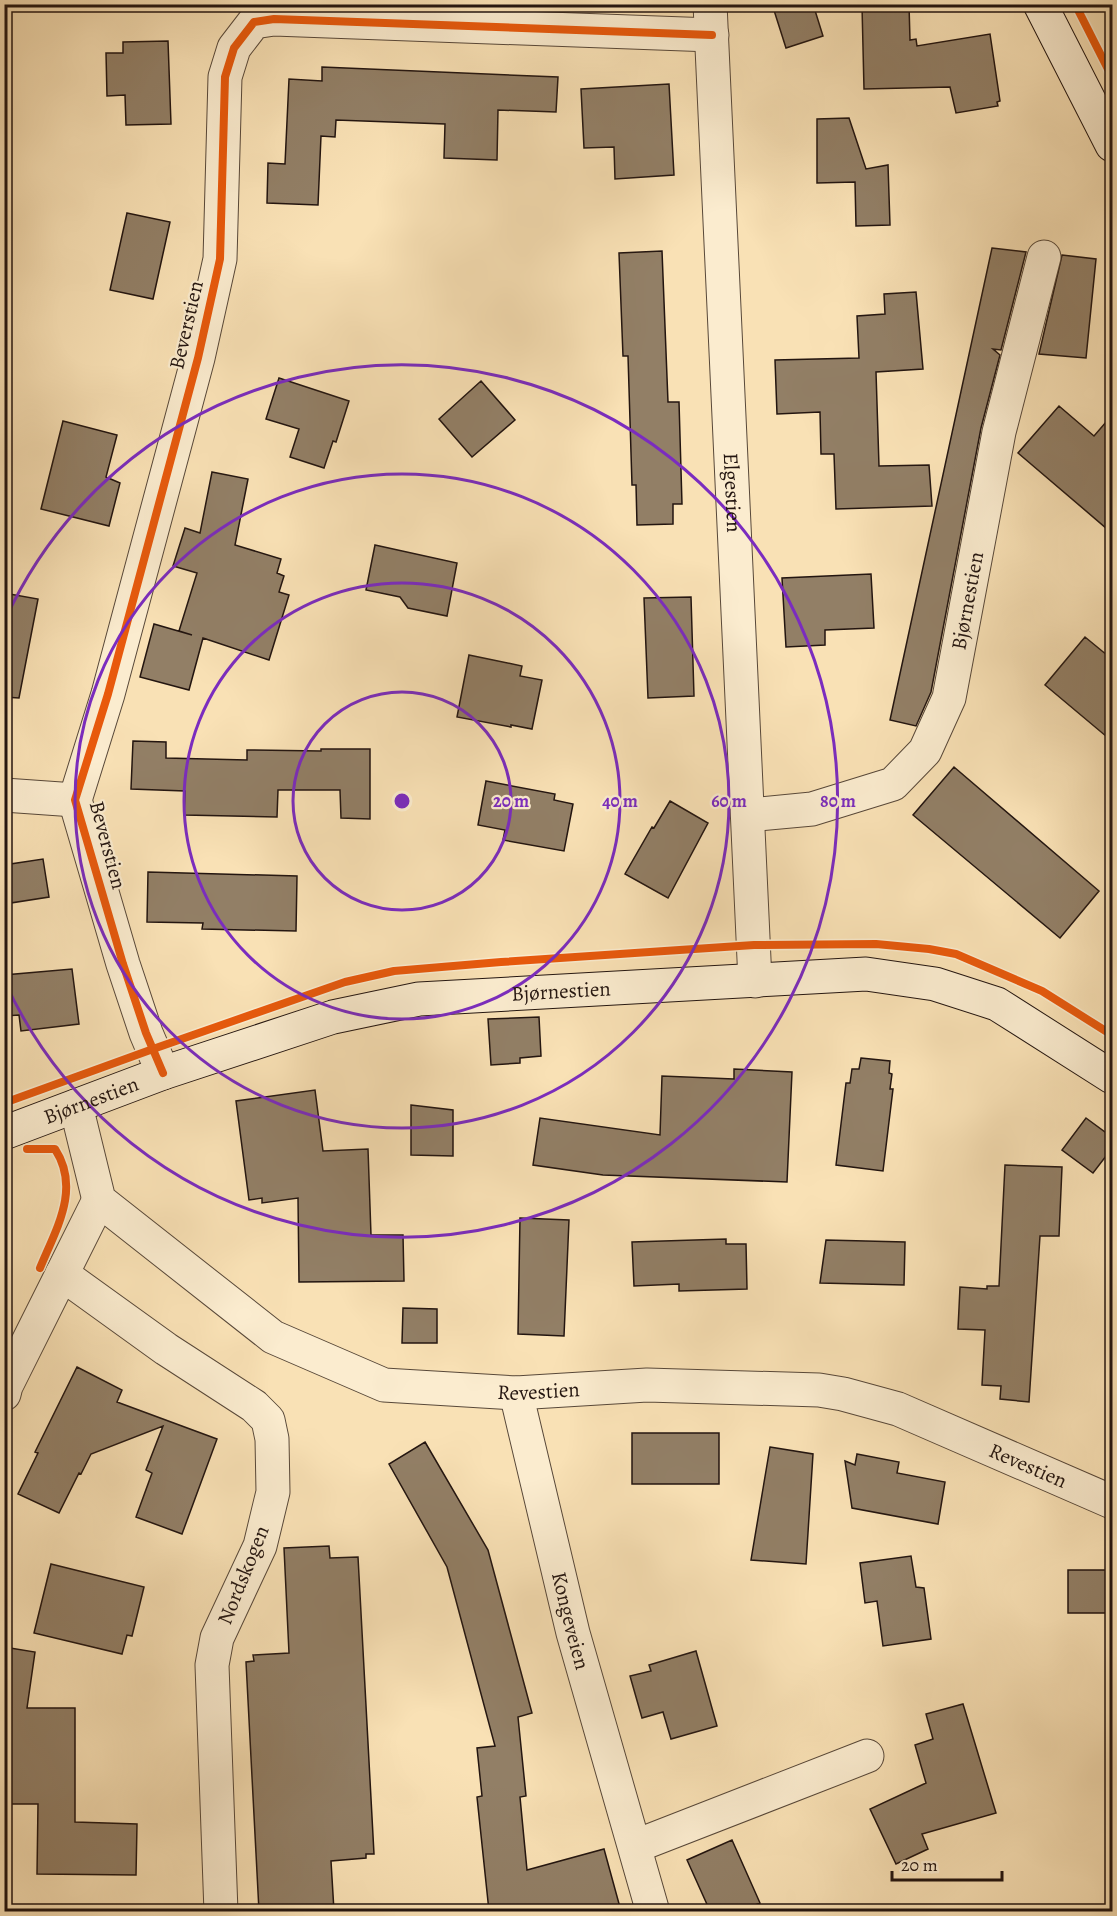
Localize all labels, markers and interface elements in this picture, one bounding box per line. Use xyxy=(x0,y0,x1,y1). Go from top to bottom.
street label: Beverstien xyxy=(162,278,210,372)
street label: Elgestien xyxy=(717,452,748,533)
street label: Bjørnestien xyxy=(944,549,990,652)
text: 20 m xyxy=(493,789,529,813)
text: 40 m xyxy=(602,789,638,813)
text: 60 m xyxy=(711,789,747,813)
text: 80 m xyxy=(820,789,856,813)
centre of rings xyxy=(392,791,412,811)
street label: Beverstien xyxy=(83,798,133,892)
street label: Bjørnestien xyxy=(511,974,611,1008)
street label: Bjørnestien xyxy=(40,1069,143,1131)
street label: Revestien xyxy=(497,1375,580,1407)
street label: Revestien xyxy=(985,1436,1072,1495)
street label: Nordskogen xyxy=(210,1521,276,1629)
street label: Kongeveien xyxy=(545,1569,597,1673)
scale bar xyxy=(892,1844,1002,1882)
text: 20 m xyxy=(901,1853,938,1877)

